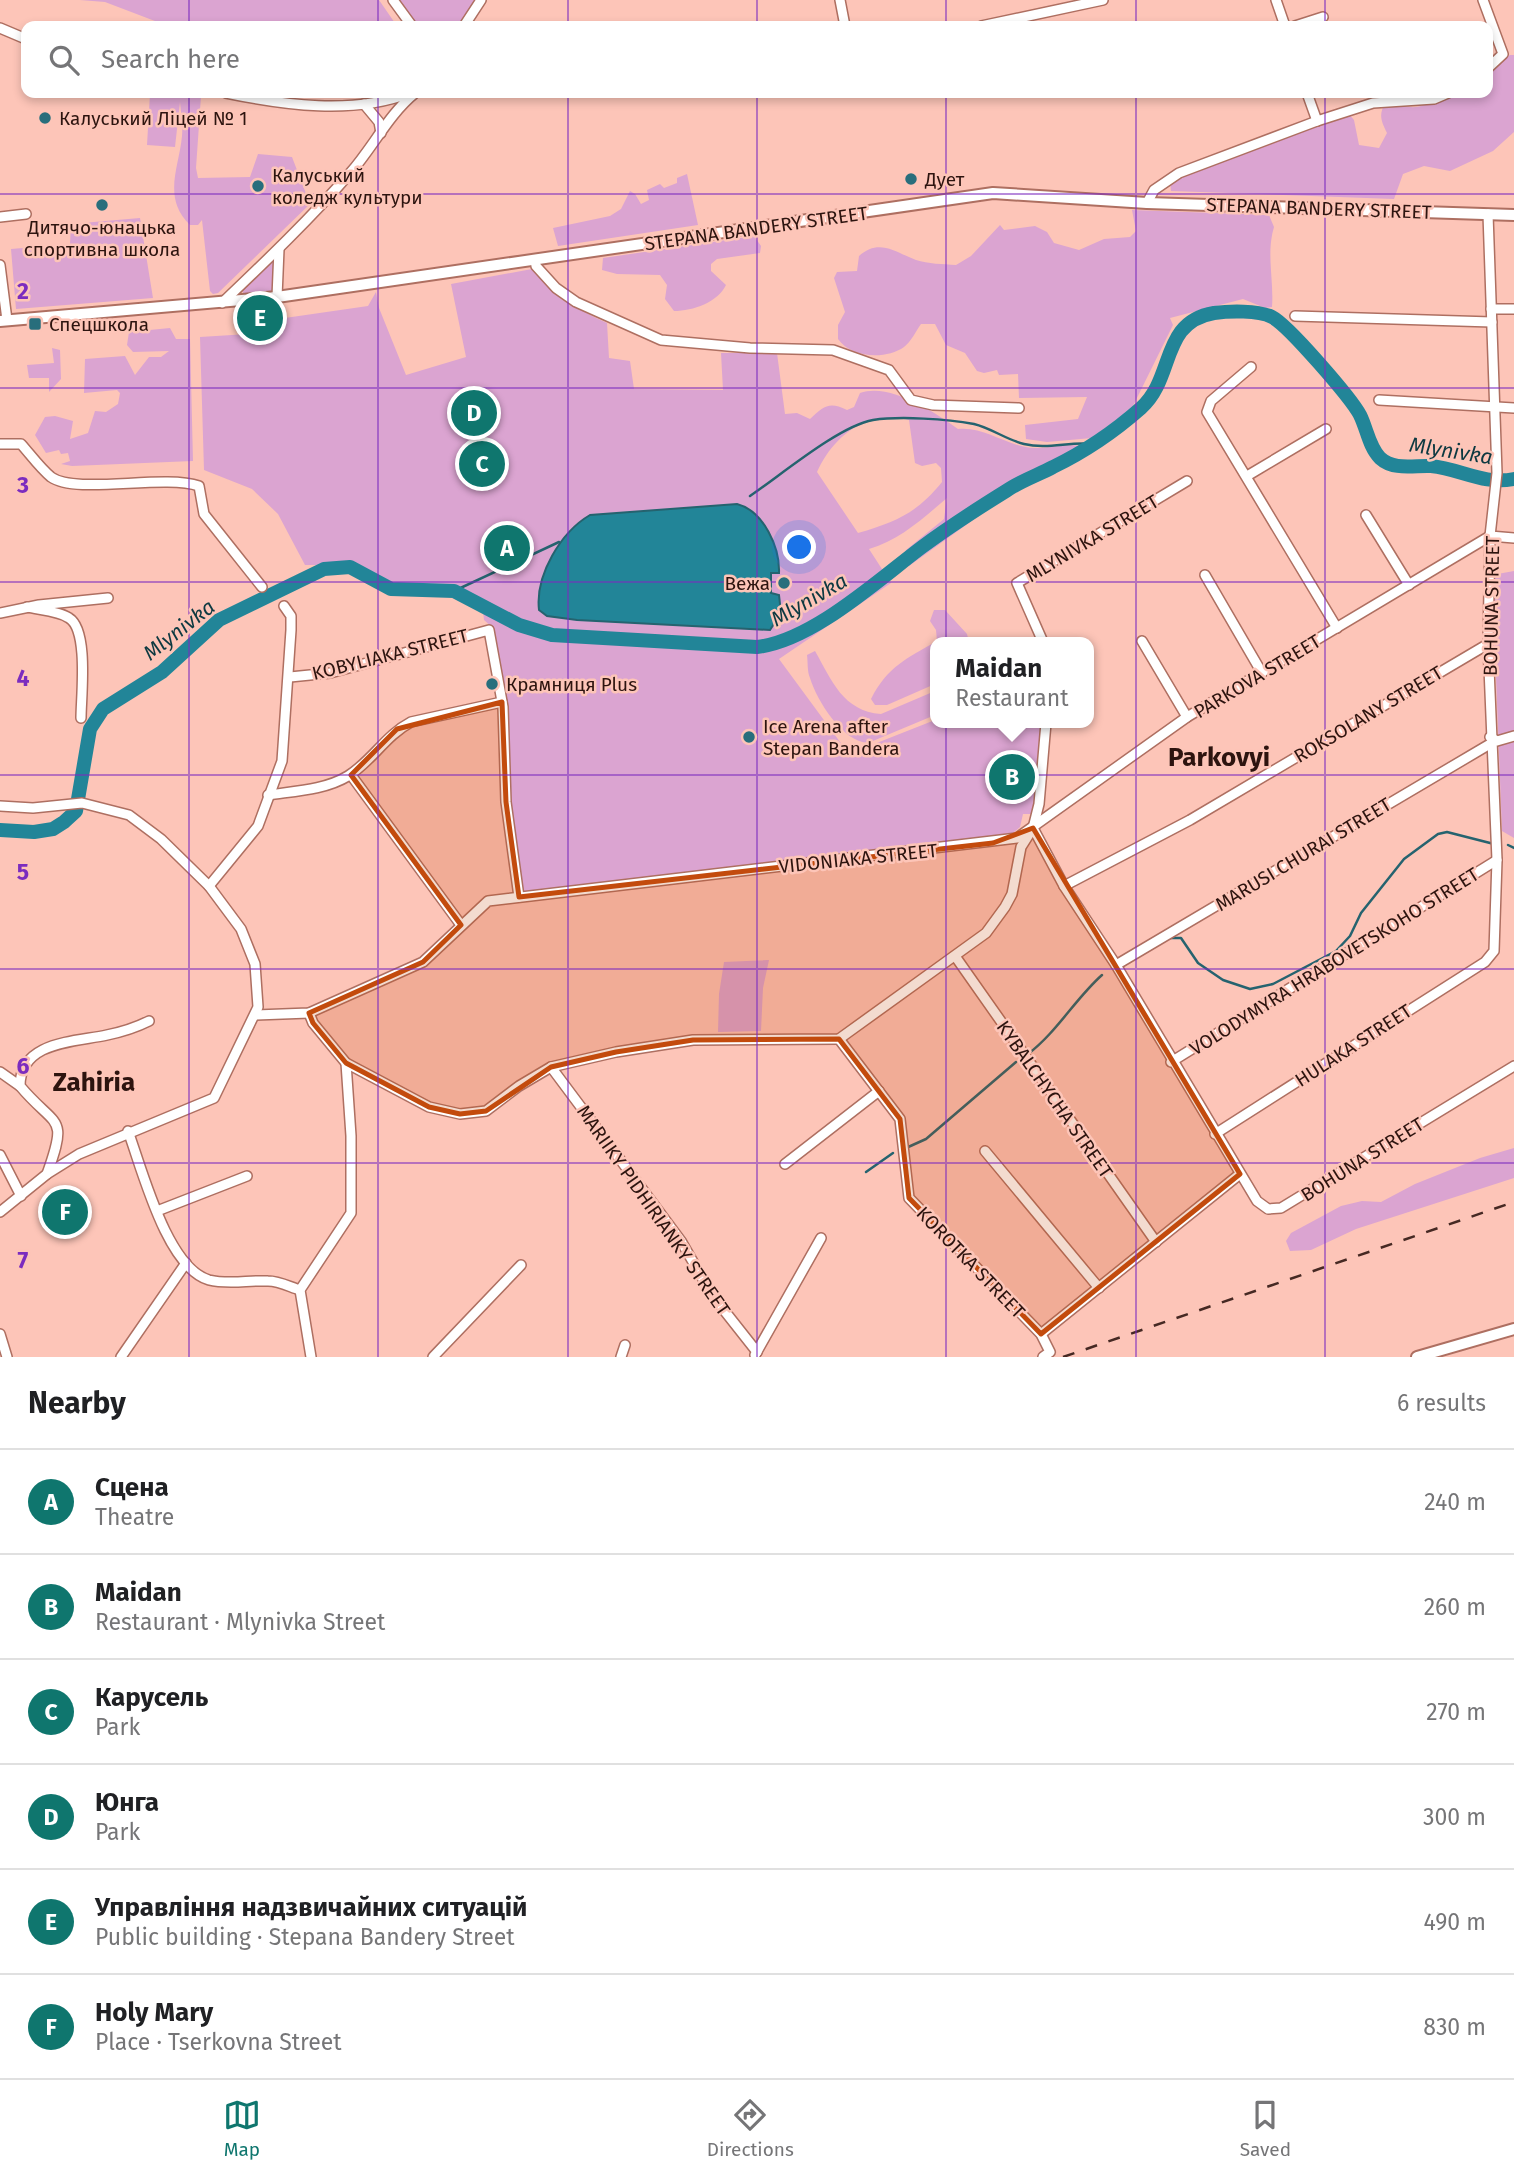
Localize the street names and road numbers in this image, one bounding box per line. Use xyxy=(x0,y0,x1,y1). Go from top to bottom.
street label: STEPANA BANDERY STREET xyxy=(1206,193,1432,224)
street label: STEPANA BANDERY STREET xyxy=(643,201,869,256)
street label: MLYNIVKA STREET xyxy=(1022,490,1163,587)
street label: BOHUNA STREET xyxy=(1479,535,1504,676)
street label: KOBYLIAKA STREET xyxy=(310,624,471,685)
street label: PARKOVA STREET xyxy=(1190,629,1325,723)
street label: ROKSOLANY STREET xyxy=(1290,661,1447,768)
street label: MARUSI CHURAI STREET xyxy=(1211,793,1395,916)
street label: VIDONIAKA STREET xyxy=(778,839,939,878)
street label: VOLODYMYRA HRABOVETSKOHO STREET xyxy=(1185,862,1483,1060)
street label: HULAKA STREET xyxy=(1291,999,1416,1092)
street label: KYBALCHYCHA STREET xyxy=(992,1016,1118,1183)
street label: MARIIKY PIDHIRIANKY STREET xyxy=(572,1101,735,1320)
street label: BOHUNA STREET xyxy=(1297,1112,1428,1206)
street label: KOROTKA STREET xyxy=(912,1202,1030,1323)

